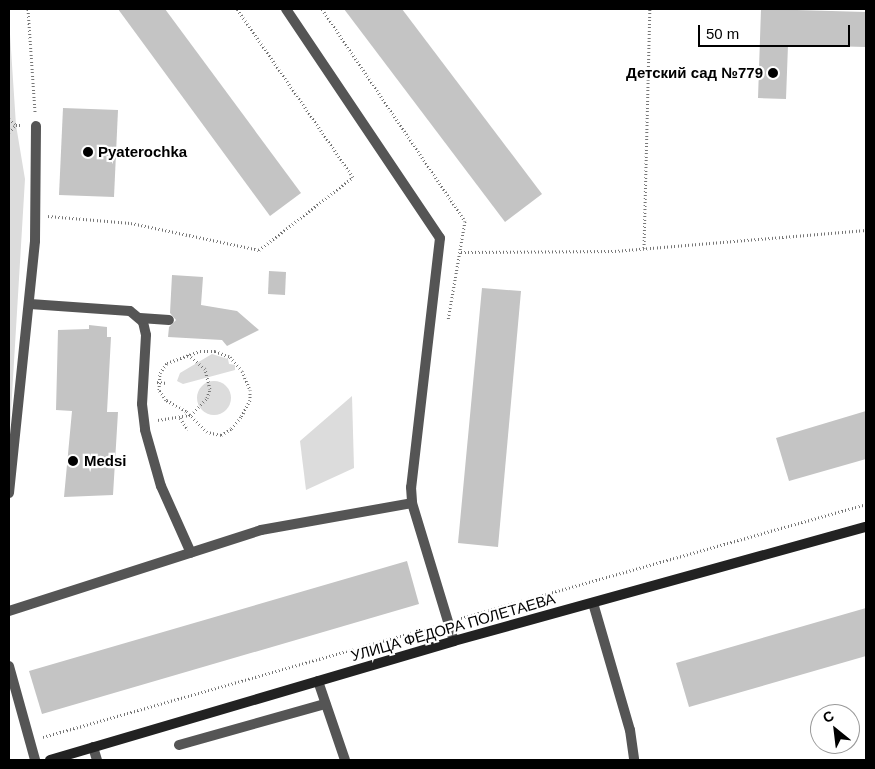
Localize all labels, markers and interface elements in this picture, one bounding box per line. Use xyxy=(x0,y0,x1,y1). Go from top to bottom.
scale bar xyxy=(700,15,852,47)
text: 50 m xyxy=(706,25,739,42)
place label: Детский сад №779 xyxy=(626,64,763,82)
marker: Детский сад №779 xyxy=(767,67,779,79)
place label: Pyaterochka xyxy=(98,143,187,161)
marker: Pyaterochka xyxy=(82,146,94,158)
place label: Medsi xyxy=(84,452,127,470)
marker: Medsi xyxy=(66,454,80,468)
street label: УЛИЦА ФЁДОРА ПОЛЕТАЕВА xyxy=(349,589,557,665)
north arrow xyxy=(810,704,860,754)
text: С xyxy=(820,707,837,726)

